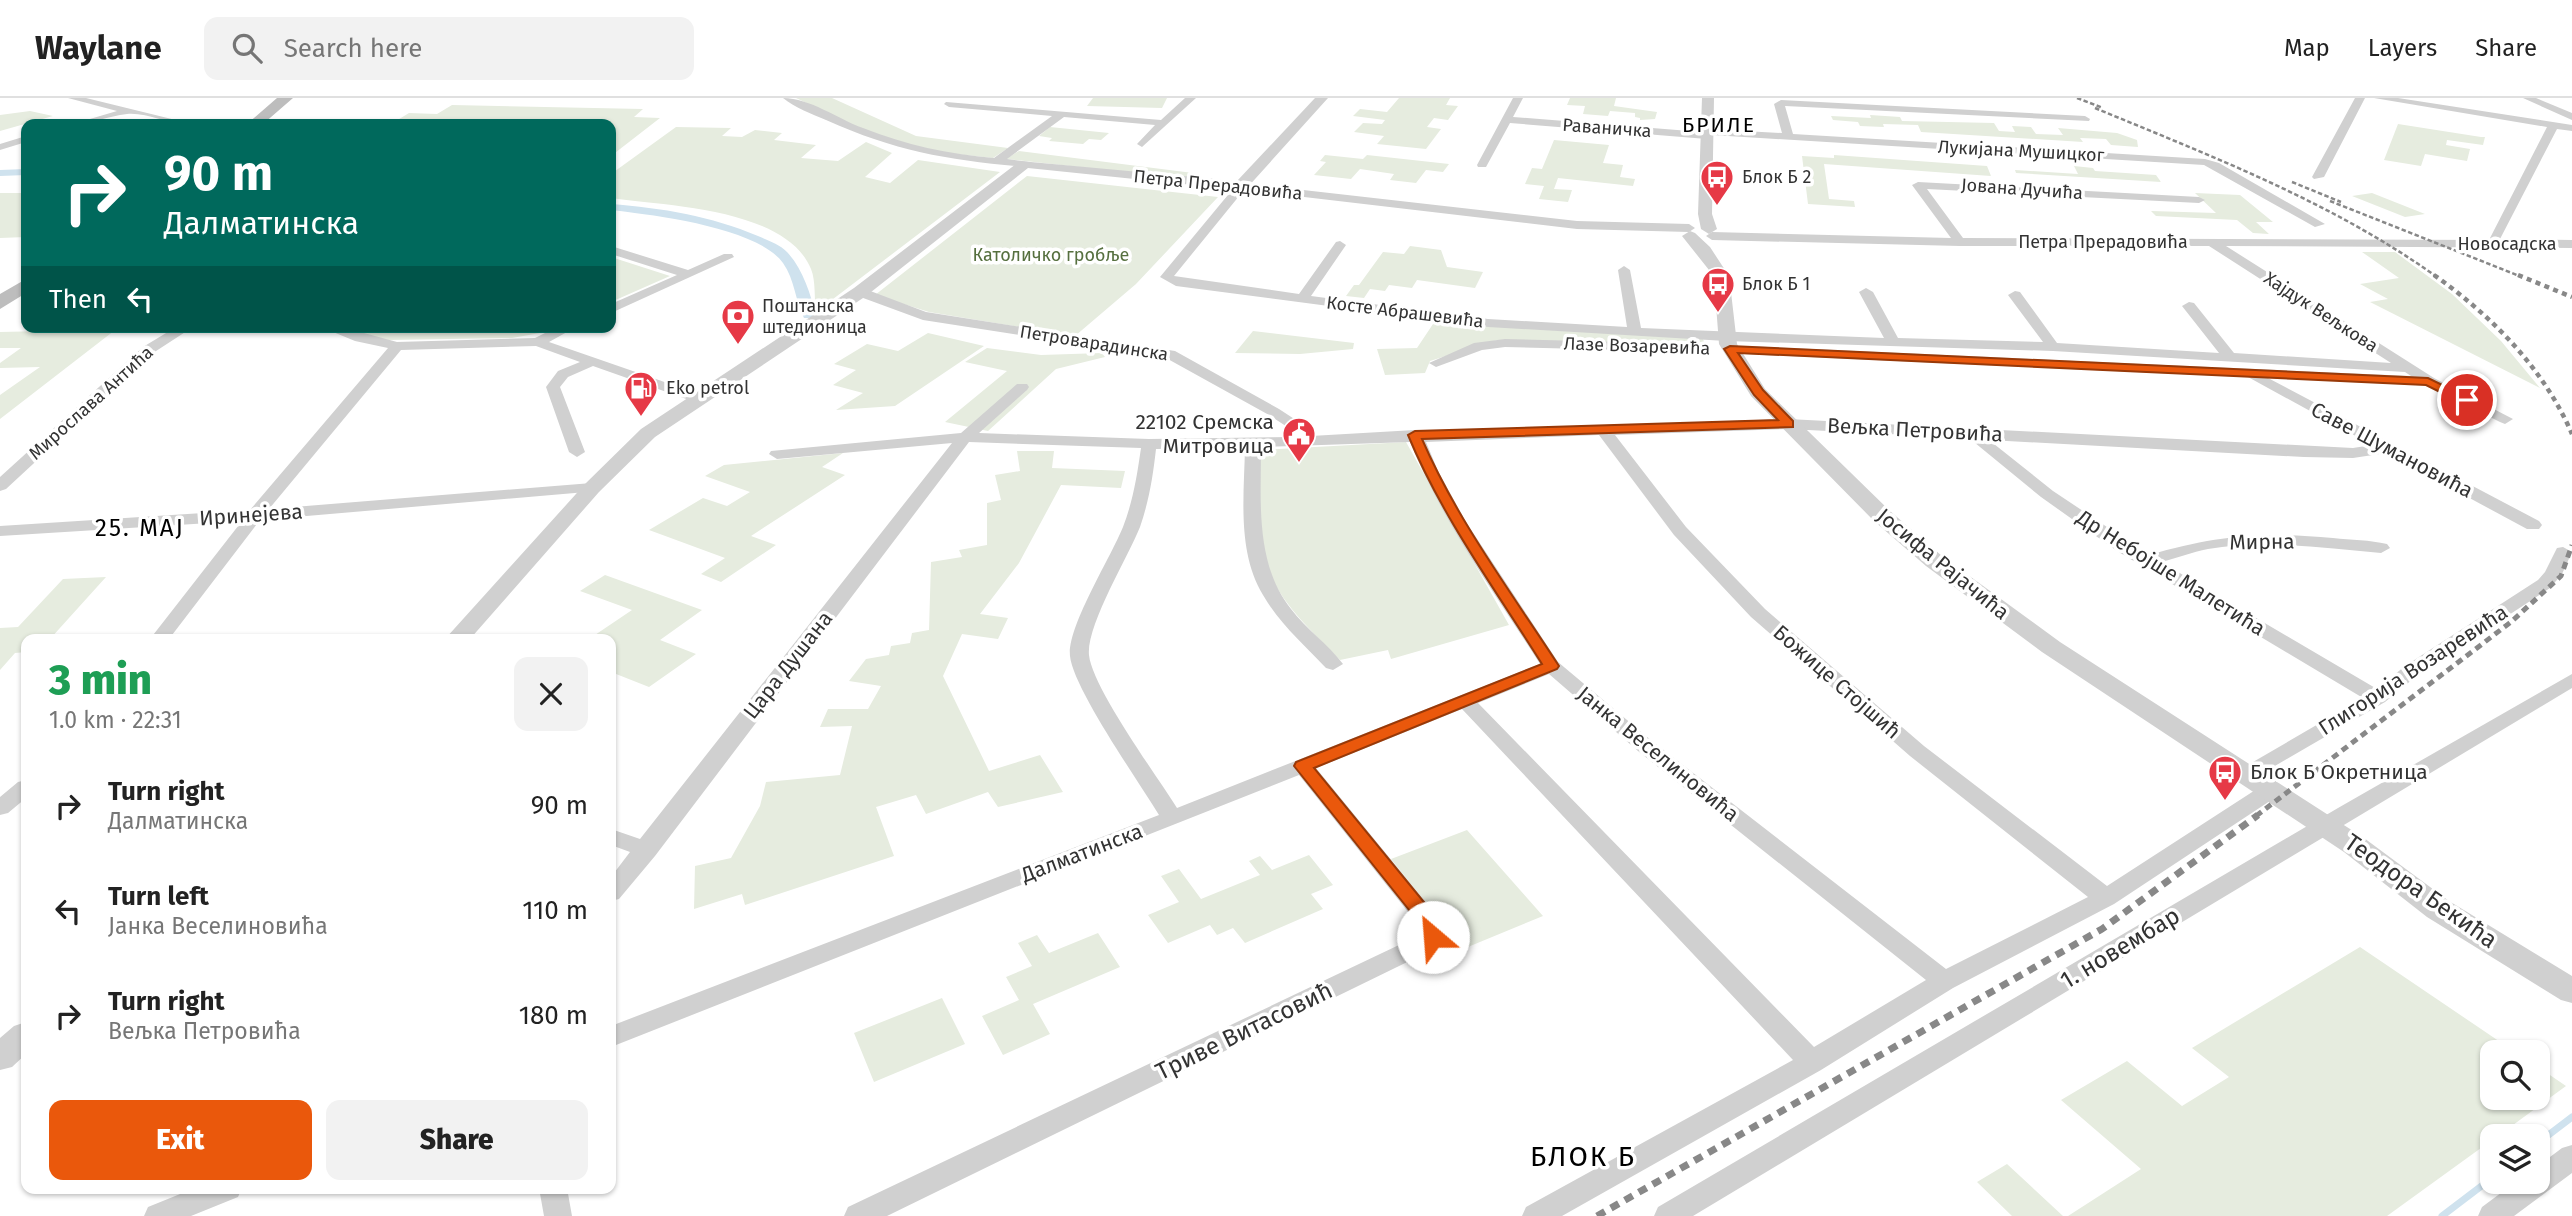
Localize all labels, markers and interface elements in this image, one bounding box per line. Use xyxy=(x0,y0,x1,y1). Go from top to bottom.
search box xyxy=(204,17,694,80)
text: Waylane xyxy=(35,28,162,68)
icon: search xyxy=(228,29,266,67)
text: Search here xyxy=(284,33,423,64)
text: Map xyxy=(2284,34,2330,62)
text: Layers xyxy=(2368,34,2437,62)
text: Share xyxy=(2475,34,2537,62)
district label: БРИЛЕ xyxy=(1682,112,1756,138)
street label: Раваничка xyxy=(1562,114,1652,142)
street label: Лукијана Мушицког xyxy=(1937,136,2105,166)
text: 90 m xyxy=(164,144,273,203)
icon: right xyxy=(49,147,140,238)
bus stop icon: Блок Б 2 xyxy=(1698,158,1736,207)
street label: Петра Прерадовића xyxy=(1133,165,1303,205)
place label: Блок Б 2 xyxy=(1742,166,1811,188)
street label: Јована Дучића xyxy=(1960,174,2084,204)
text: Далматинска xyxy=(164,204,359,242)
street label: Петра Прерадовића xyxy=(2018,231,2188,253)
street label: Новосадска xyxy=(2457,233,2557,255)
park label: Католичко гробље xyxy=(973,244,1129,266)
bus stop icon: Блок Б 1 xyxy=(1699,265,1737,314)
street label: Хајдук Вељкова xyxy=(2260,267,2382,357)
place label: Блок Б 1 xyxy=(1742,273,1810,295)
icon: left xyxy=(121,280,159,318)
text: Then xyxy=(49,284,107,315)
street label: Косте Абрашевића xyxy=(1325,291,1485,333)
place label: Поштанска штедионица xyxy=(762,295,867,338)
bank icon: Поштанска штедионица xyxy=(719,297,757,346)
street label: Петроварадинска xyxy=(1018,320,1170,366)
street label: Лазе Возаревића xyxy=(1563,332,1711,360)
street label: Мирослава Антића xyxy=(24,341,158,465)
fuel station icon: Eko petrol xyxy=(622,369,660,418)
pin xyxy=(2437,370,2497,430)
place label: Eko petrol xyxy=(666,377,749,399)
icon: arrive xyxy=(2448,381,2486,419)
street label: Саве Шумановића xyxy=(2306,396,2478,504)
place label: 22102 Сремска Митровица xyxy=(1135,409,1274,459)
street label: Вељка Петровића xyxy=(1826,412,2004,448)
public building icon: 22102 Сремска Митровица xyxy=(1280,415,1318,464)
street label: Иринејева xyxy=(198,498,304,532)
street label: Јосифа Рајачића xyxy=(1872,503,2014,625)
street label: Др Небојше Малетића xyxy=(2071,504,2270,642)
district label: 25. МАЈ xyxy=(95,514,185,542)
street label: Мирна xyxy=(2229,528,2295,556)
street label: Глигорија Возаревића xyxy=(2313,599,2513,741)
street label: Цара Душана xyxy=(738,606,838,724)
street label: Божице Стојшић xyxy=(1768,620,1906,744)
text: 3 min xyxy=(49,655,152,705)
button: close xyxy=(514,657,588,731)
street label: Јанка Веселиновића xyxy=(1572,681,1744,827)
text: 1.0 km · 22:31 xyxy=(49,706,182,734)
bus stop icon: Блок Б Окретница xyxy=(2206,753,2244,802)
place label: Блок Б Окретница xyxy=(2250,759,2428,785)
text: Turn right xyxy=(108,776,225,807)
icon: right xyxy=(49,787,87,825)
text: 90 m xyxy=(531,790,588,821)
text: Далматинска xyxy=(108,807,248,835)
street label: Далматинска xyxy=(1017,818,1146,888)
street label: Теодора Бекића xyxy=(2339,828,2503,954)
text: Turn left xyxy=(108,881,209,912)
icon: left xyxy=(49,892,87,930)
text: 110 m xyxy=(522,895,588,926)
position arrow xyxy=(1396,900,1470,974)
street label: 1. новембар xyxy=(2055,901,2185,995)
text: Јанка Веселиновића xyxy=(108,912,328,940)
street label: Триве Витасовић xyxy=(1151,976,1337,1086)
text: Turn right xyxy=(108,986,225,1017)
icon: right xyxy=(49,997,87,1035)
text: 180 m xyxy=(519,1000,588,1031)
text: Вељка Петровића xyxy=(108,1017,301,1045)
map controls xyxy=(2480,1040,2550,1194)
button: search xyxy=(2480,1040,2550,1110)
button: Exit xyxy=(49,1100,312,1180)
button: Share xyxy=(326,1100,588,1180)
button: layers xyxy=(2480,1124,2550,1194)
district label: БЛОК Б xyxy=(1530,1140,1636,1173)

